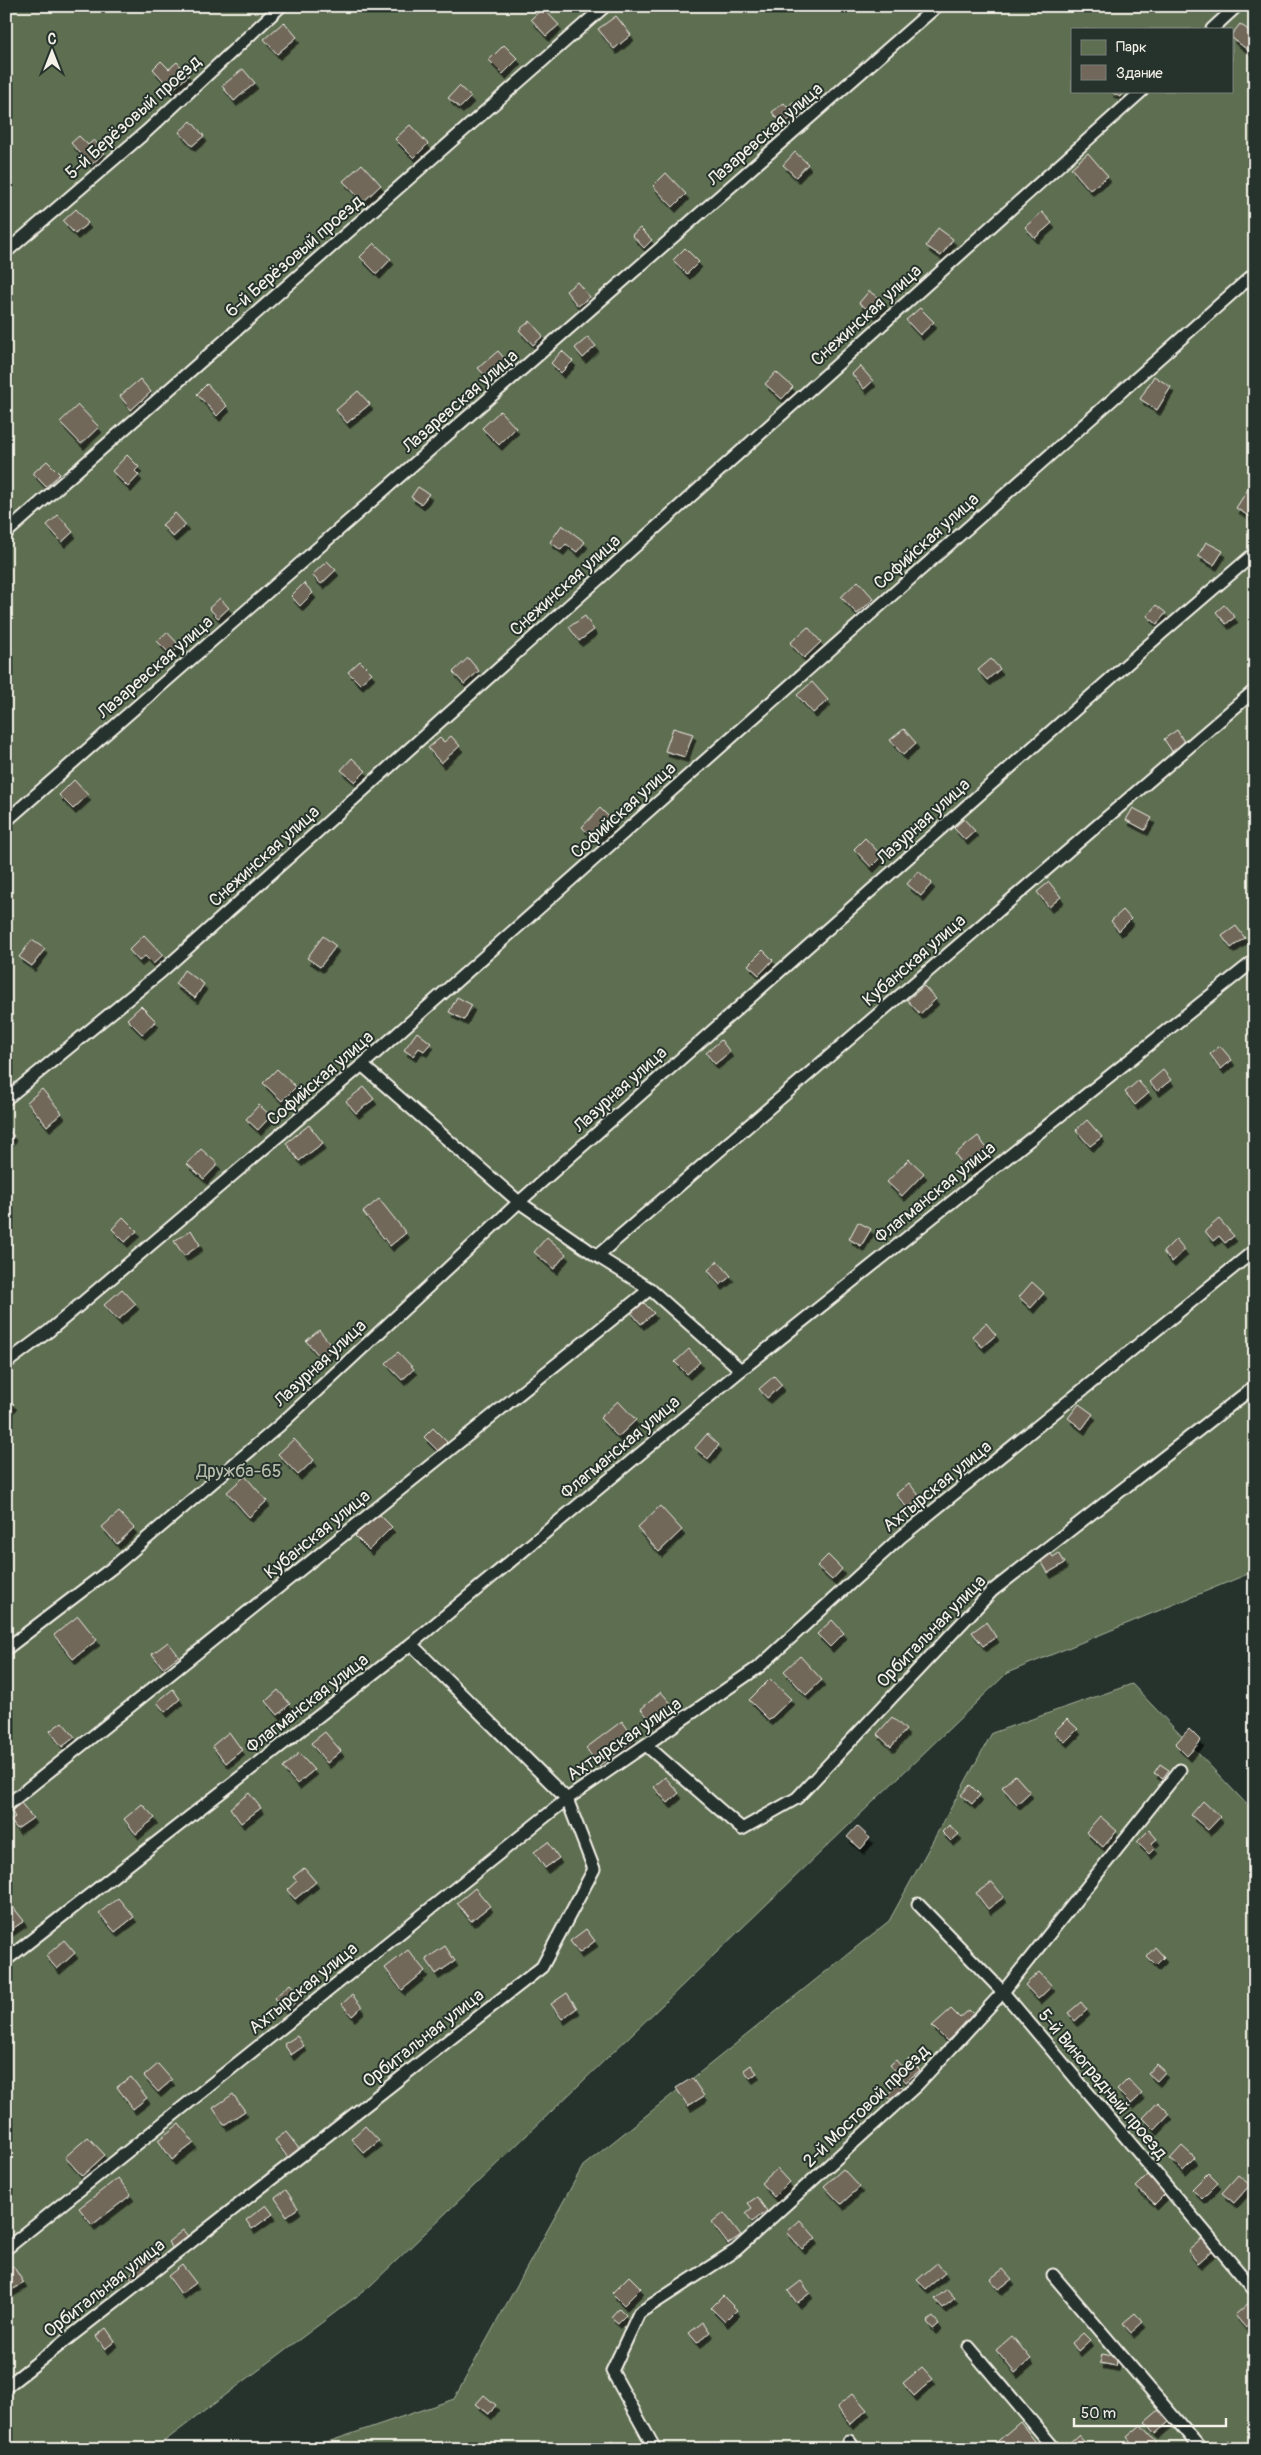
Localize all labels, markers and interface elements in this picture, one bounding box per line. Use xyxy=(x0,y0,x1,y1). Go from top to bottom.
north arrow xyxy=(28,28,78,78)
legend xyxy=(1071,28,1234,92)
text: С xyxy=(48,31,57,48)
text: Парк xyxy=(1116,38,1147,57)
street label: 5-й Берёзовый проезд xyxy=(61,50,206,184)
text: Здание xyxy=(1116,64,1163,83)
street label: Лазаревская улица xyxy=(702,78,828,192)
street label: 6-й Берёзовый проезд xyxy=(221,190,368,323)
street label: Снежинская улица xyxy=(806,259,927,371)
street label: Лазаревская улица xyxy=(397,345,523,459)
street label: Софийская улица xyxy=(869,488,984,595)
street label: Снежинская улица xyxy=(505,529,626,641)
street label: Лазаревская улица xyxy=(92,611,218,725)
street label: Софийская улица xyxy=(566,757,681,864)
street label: Лазурная улица xyxy=(871,773,975,870)
street label: Снежинская улица xyxy=(204,800,325,912)
street label: Кубанская улица xyxy=(858,909,971,1012)
street label: Софийская улица xyxy=(262,1026,378,1131)
street label: Лазурная улица xyxy=(568,1041,672,1138)
street label: Флагманская улица xyxy=(870,1136,1001,1248)
street label: Лазурная улица xyxy=(268,1315,372,1413)
street label: Флагманская улица xyxy=(556,1391,685,1504)
street label: Ахтырская улица xyxy=(878,1435,997,1537)
park label: Дружба-65 xyxy=(195,1460,282,1483)
street label: Кубанская улица xyxy=(260,1485,375,1584)
street label: Орбитальная улица xyxy=(872,1570,991,1693)
street label: Флагманская улица xyxy=(241,1648,373,1758)
street label: Ахтырская улица xyxy=(562,1692,686,1786)
street label: Ахтырская улица xyxy=(244,1937,363,2039)
street label: Орбитальная улица xyxy=(358,1984,489,2093)
street label: 5-й Виноградный проезд xyxy=(1033,2004,1172,2164)
street label: 2-й Мостовой проезд xyxy=(798,2040,935,2173)
street label: Орбитальная улица xyxy=(39,2234,170,2343)
scale bar xyxy=(1074,2395,1226,2427)
text: 50 m xyxy=(1081,2404,1116,2423)

